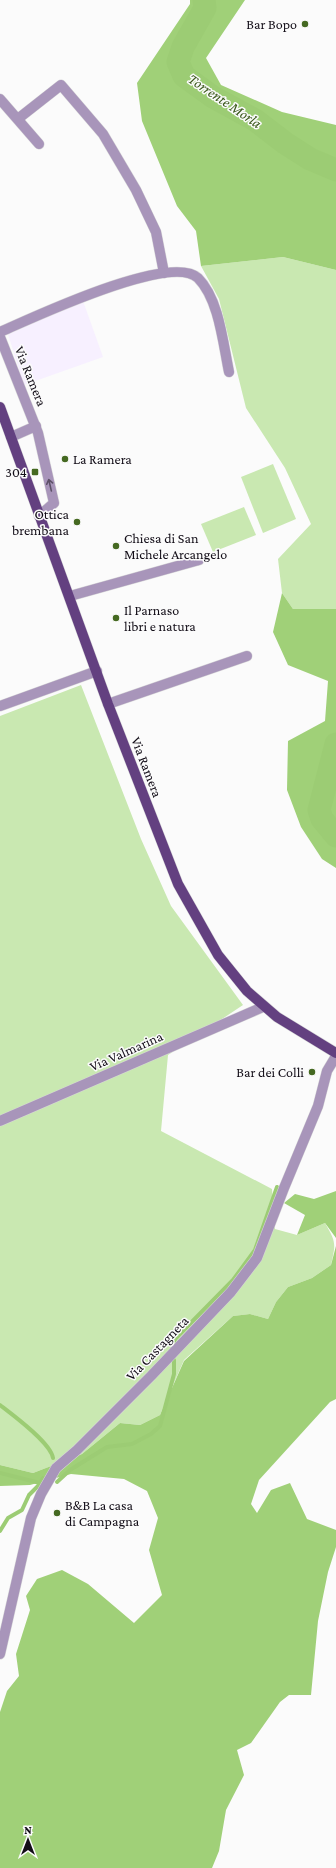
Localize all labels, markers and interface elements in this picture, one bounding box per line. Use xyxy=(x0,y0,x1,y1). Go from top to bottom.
place label: Bar Bopo xyxy=(246,16,297,32)
marker: Bar Bopo xyxy=(300,19,310,29)
water label: Torrente Morla xyxy=(185,71,265,131)
street label: Via Ramera xyxy=(12,344,50,409)
place label: La Ramera xyxy=(73,451,132,467)
marker: La Ramera xyxy=(60,454,70,464)
place label: 304 xyxy=(5,464,27,480)
marker: 304 xyxy=(30,467,40,477)
one-way arrow xyxy=(46,478,54,491)
place label: Ottica brembana xyxy=(12,506,70,538)
marker: Ottica brembana xyxy=(72,517,82,527)
place label: Chiesa di San Michele Arcangelo xyxy=(124,530,227,562)
marker: Chiesa di San Michele Arcangelo xyxy=(111,541,121,551)
place label: Il Parnaso libri e natura xyxy=(124,602,196,634)
marker: Il Parnaso libri e natura xyxy=(111,613,121,623)
street label: Via Ramera xyxy=(128,735,166,800)
street label: Via Valmarina xyxy=(87,1028,166,1074)
place label: Bar dei Colli xyxy=(236,1064,304,1080)
marker: Bar dei Colli xyxy=(307,1067,317,1077)
street label: Via Castagneta xyxy=(122,1312,192,1383)
place label: B&B La casa di Campagna xyxy=(65,1497,140,1529)
marker: B&B La casa di Campagna xyxy=(52,1508,62,1518)
north arrow xyxy=(8,1820,48,1860)
text: N xyxy=(24,1824,32,1836)

